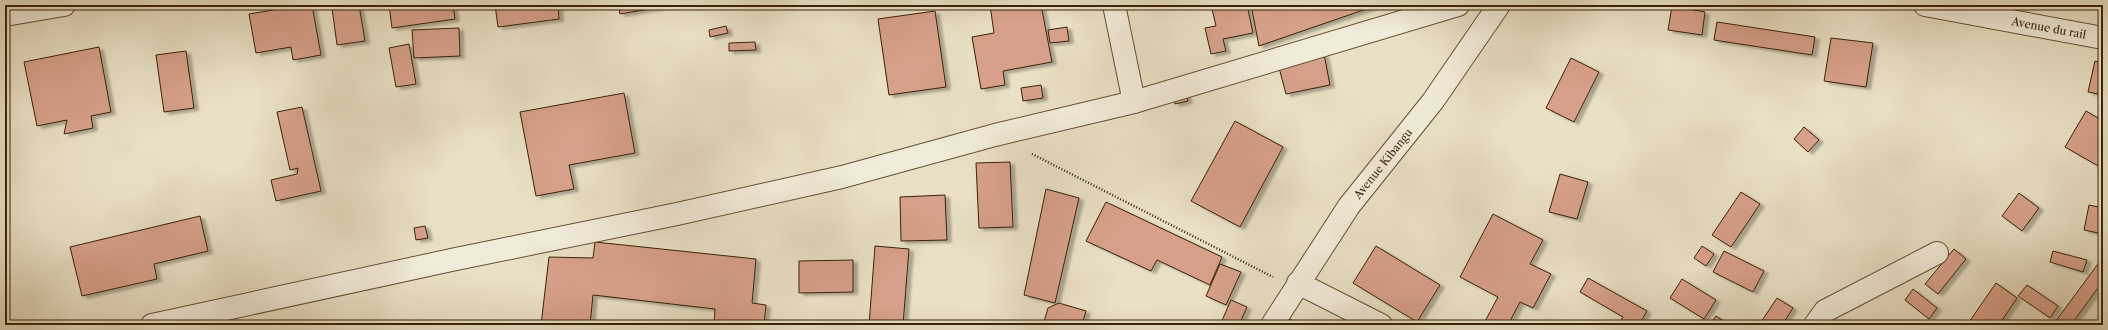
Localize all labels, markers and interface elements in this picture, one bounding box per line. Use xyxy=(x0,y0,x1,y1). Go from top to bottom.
street label: Avenue du rail xyxy=(2009,14,2088,42)
street label: Avenue Kibangu xyxy=(1350,126,1415,202)

